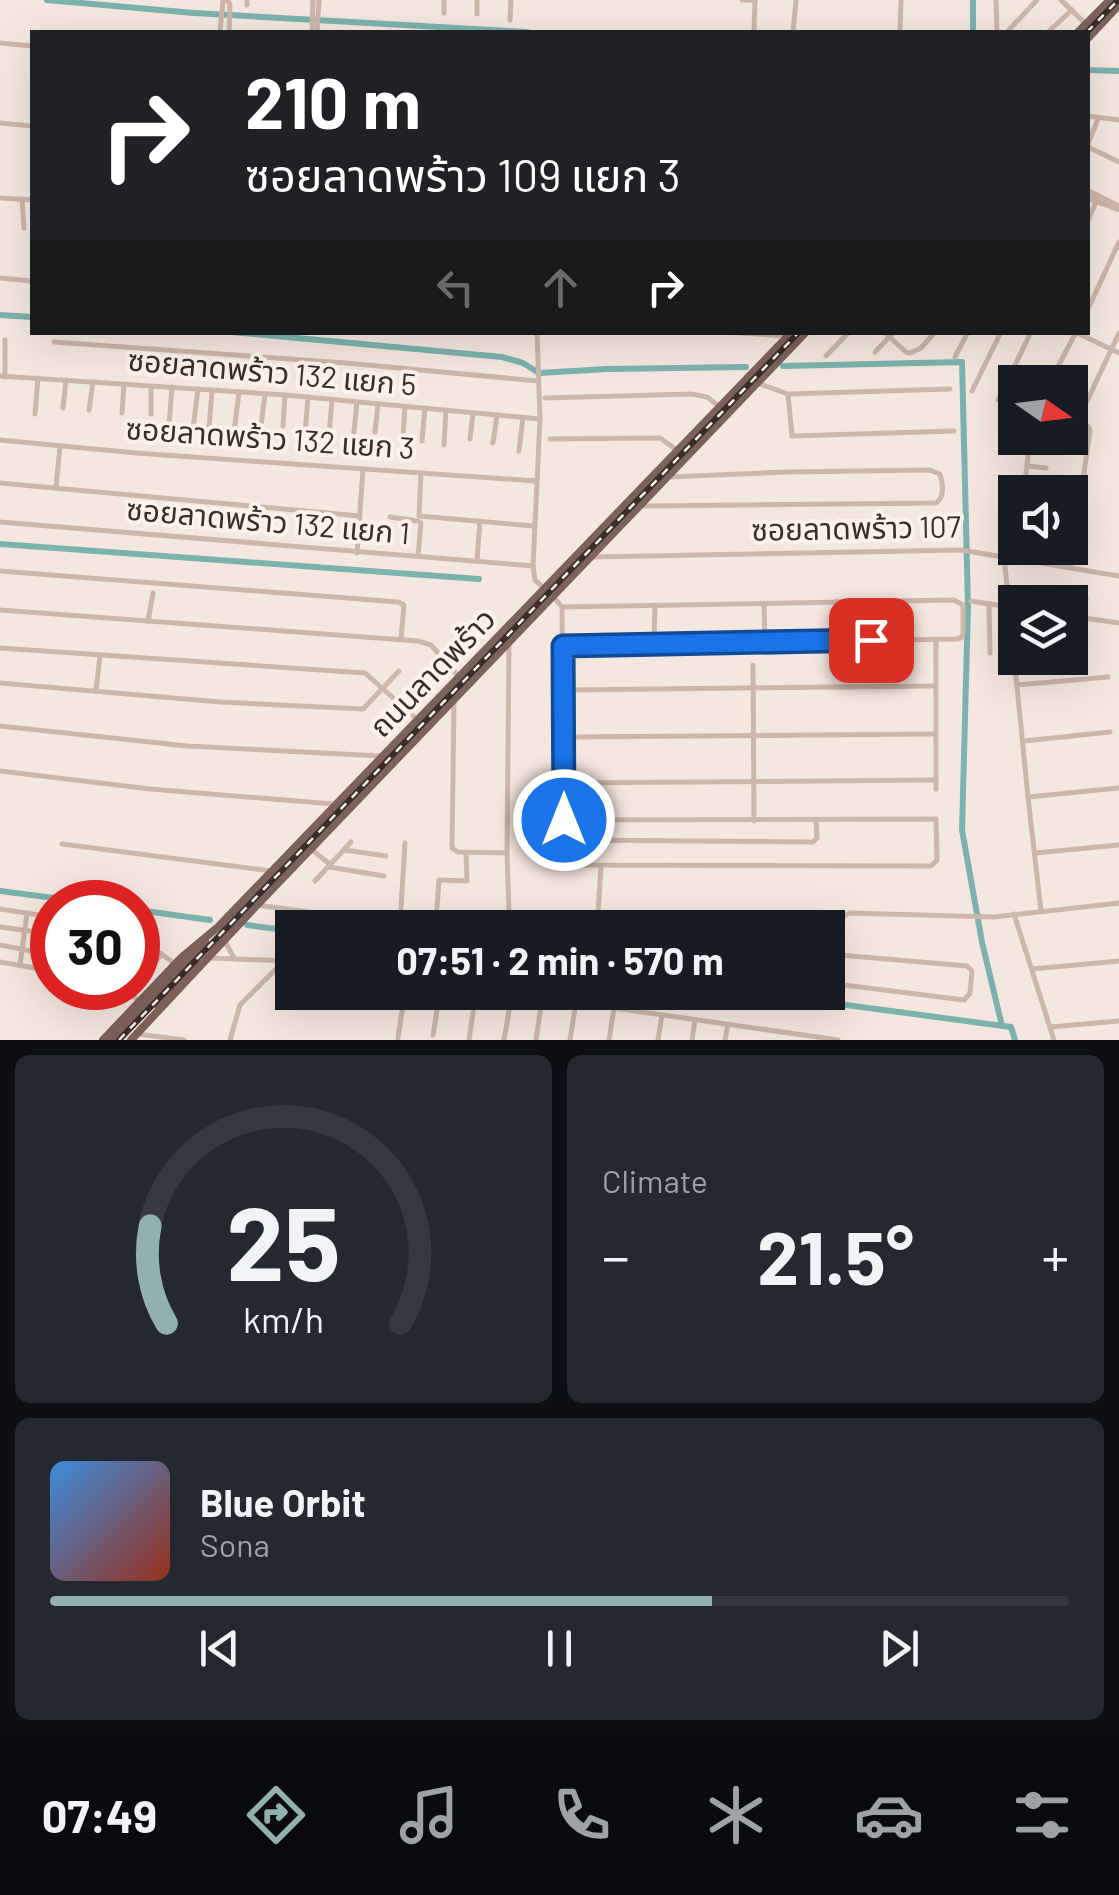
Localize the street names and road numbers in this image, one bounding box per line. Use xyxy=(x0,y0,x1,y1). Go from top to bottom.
street label: ซอยลาดพร้าว 132 แยก 5 xyxy=(126,340,418,402)
street label: ซอยลาดพร้าว 132 แยก 3 xyxy=(125,409,416,465)
street label: ซอยลาดพร้าว 132 แยก 1 xyxy=(125,490,411,550)
street label: ซอยลาดพร้าว 107 xyxy=(751,507,961,547)
street label: ถนนลาดพร้าว xyxy=(361,600,502,743)

